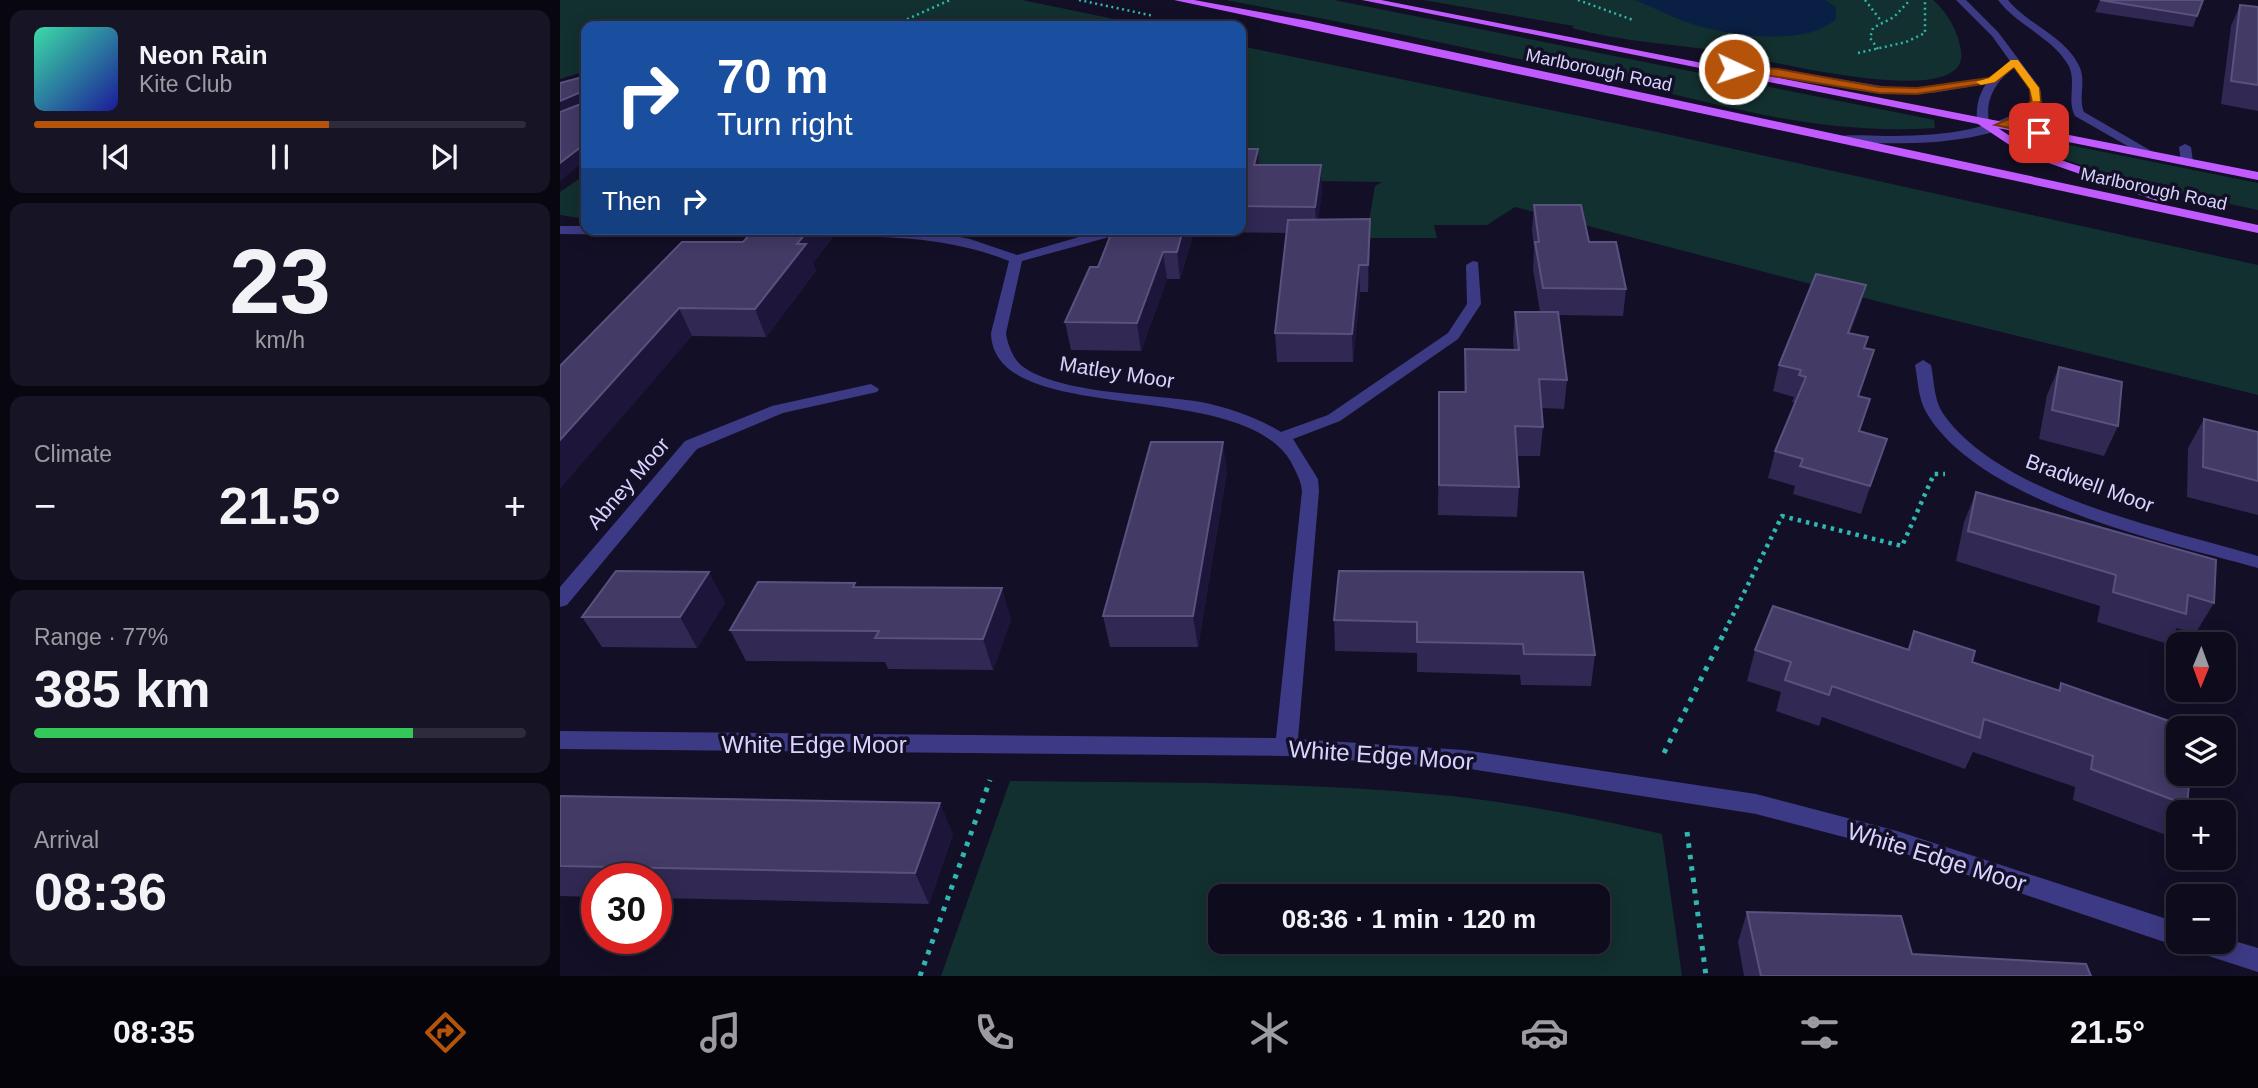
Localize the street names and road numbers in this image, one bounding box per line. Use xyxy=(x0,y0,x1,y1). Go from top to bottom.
street label: Marlborough Road xyxy=(1524,45,1674,95)
street label: Marlborough Road xyxy=(2079,164,2229,214)
street label: Matley Moor xyxy=(1058,352,1176,392)
street label: Abney Moor xyxy=(582,433,674,533)
street label: Bradwell Moor xyxy=(2023,449,2157,517)
street label: White Edge Moor xyxy=(721,731,907,758)
street label: White Edge Moor xyxy=(1288,735,1474,775)
street label: White Edge Moor xyxy=(1844,817,2030,897)

